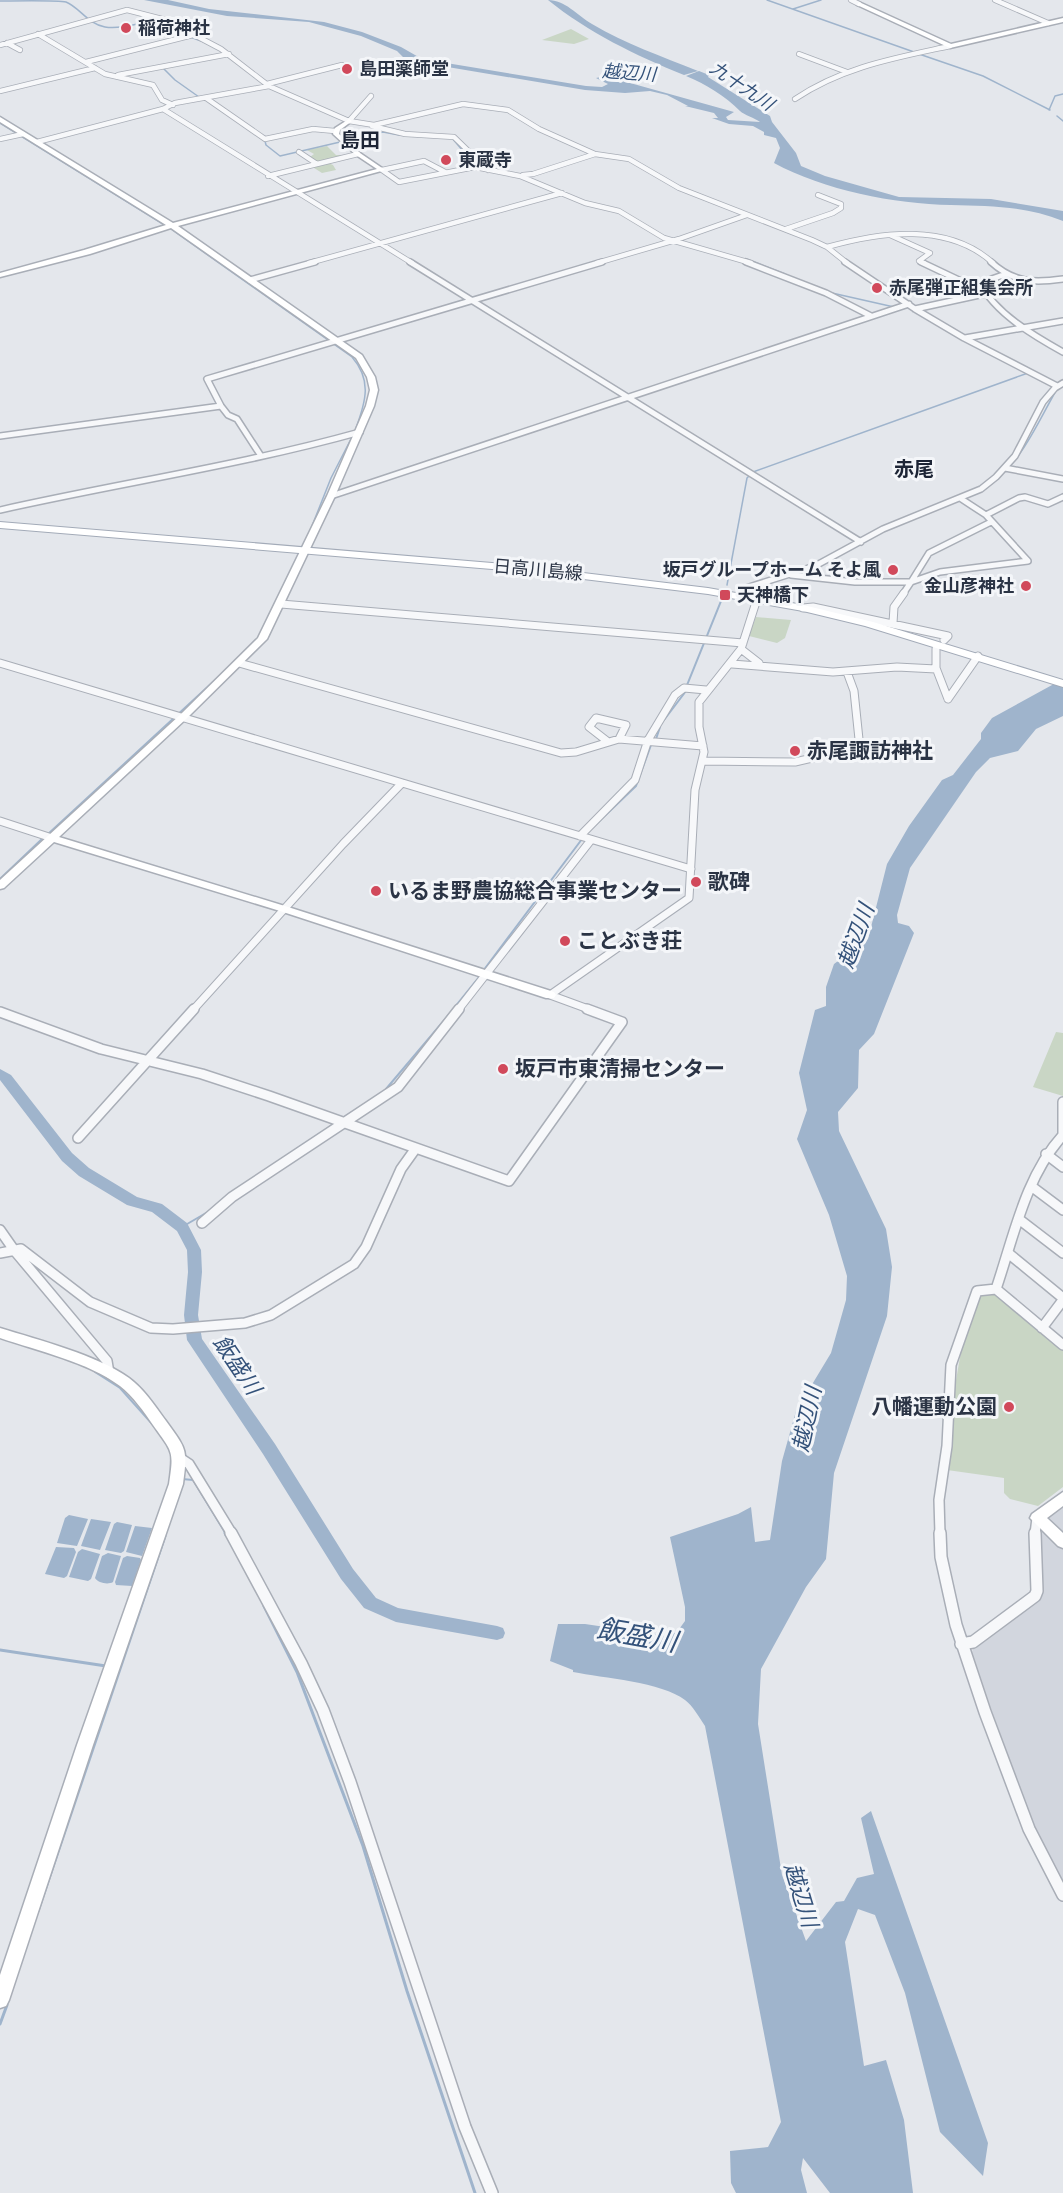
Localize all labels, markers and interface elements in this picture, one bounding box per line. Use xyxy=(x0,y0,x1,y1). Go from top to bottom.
place label: 稲荷神社 xyxy=(138,16,210,40)
marker: 稲荷神社 xyxy=(119,21,133,35)
water label: 九十九川 xyxy=(705,56,780,117)
place label: 島田薬師堂 xyxy=(359,57,449,81)
water label: 越辺川 xyxy=(601,59,659,87)
marker: 島田薬師堂 xyxy=(340,62,354,76)
district label: 島田 xyxy=(340,127,380,153)
place label: 東蔵寺 xyxy=(458,148,512,172)
marker: 東蔵寺 xyxy=(439,153,453,167)
place label: 赤尾弾正組集会所 xyxy=(889,276,1033,300)
marker: 赤尾弾正組集会所 xyxy=(870,281,884,295)
district label: 赤尾 xyxy=(894,456,934,482)
street label: 日高川島線 xyxy=(492,554,584,586)
place label: 坂戸グループホーム そよ風 xyxy=(662,558,881,582)
marker: 坂戸グループホーム そよ風 xyxy=(886,563,900,577)
place label: 金山彦神社 xyxy=(924,574,1014,598)
marker: 金山彦神社 xyxy=(1019,579,1033,593)
place label: 天神橋下 xyxy=(737,583,809,607)
marker: 天神橋下 xyxy=(718,588,732,602)
place label: 赤尾諏訪神社 xyxy=(807,737,933,765)
marker: 赤尾諏訪神社 xyxy=(788,744,802,758)
place label: 歌碑 xyxy=(708,868,750,896)
marker: 歌碑 xyxy=(689,875,703,889)
place label: いるま野農協総合事業センター xyxy=(388,877,682,905)
marker: いるま野農協総合事業センター xyxy=(369,884,383,898)
water label: 越辺川 xyxy=(831,898,882,972)
place label: ことぶき荘 xyxy=(577,927,682,955)
marker: ことぶき荘 xyxy=(558,934,572,948)
place label: 坂戸市東清掃センター xyxy=(515,1055,725,1083)
marker: 坂戸市東清掃センター xyxy=(496,1062,510,1076)
water label: 飯盛川 xyxy=(207,1330,269,1402)
water label: 越辺川 xyxy=(786,1382,828,1454)
place label: 八幡運動公園 xyxy=(871,1393,997,1421)
marker: 八幡運動公園 xyxy=(1002,1400,1016,1414)
water label: 飯盛川 xyxy=(594,1611,683,1660)
water label: 越辺川 xyxy=(777,1859,825,1933)

